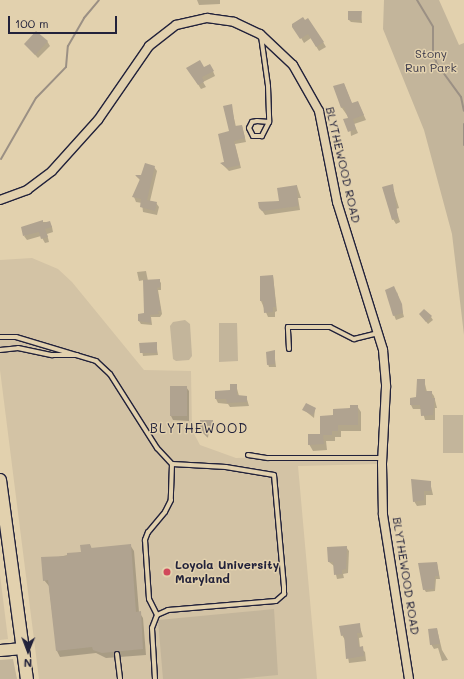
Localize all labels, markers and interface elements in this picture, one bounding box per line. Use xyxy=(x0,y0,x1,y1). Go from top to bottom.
scale bar xyxy=(10,8,119,34)
text: 100 m xyxy=(15,15,49,31)
park label: Stony Run Park xyxy=(405,47,457,75)
street label: BLYTHEWOOD ROAD xyxy=(323,105,363,225)
district label: BLYTHEWOOD xyxy=(150,420,248,436)
street label: BLYTHEWOOD ROAD xyxy=(390,516,422,636)
place label: Loyola University Maryland xyxy=(175,558,279,586)
marker: Loyola University Maryland xyxy=(162,567,172,577)
north arrow xyxy=(8,631,48,671)
text: N xyxy=(23,656,32,671)

